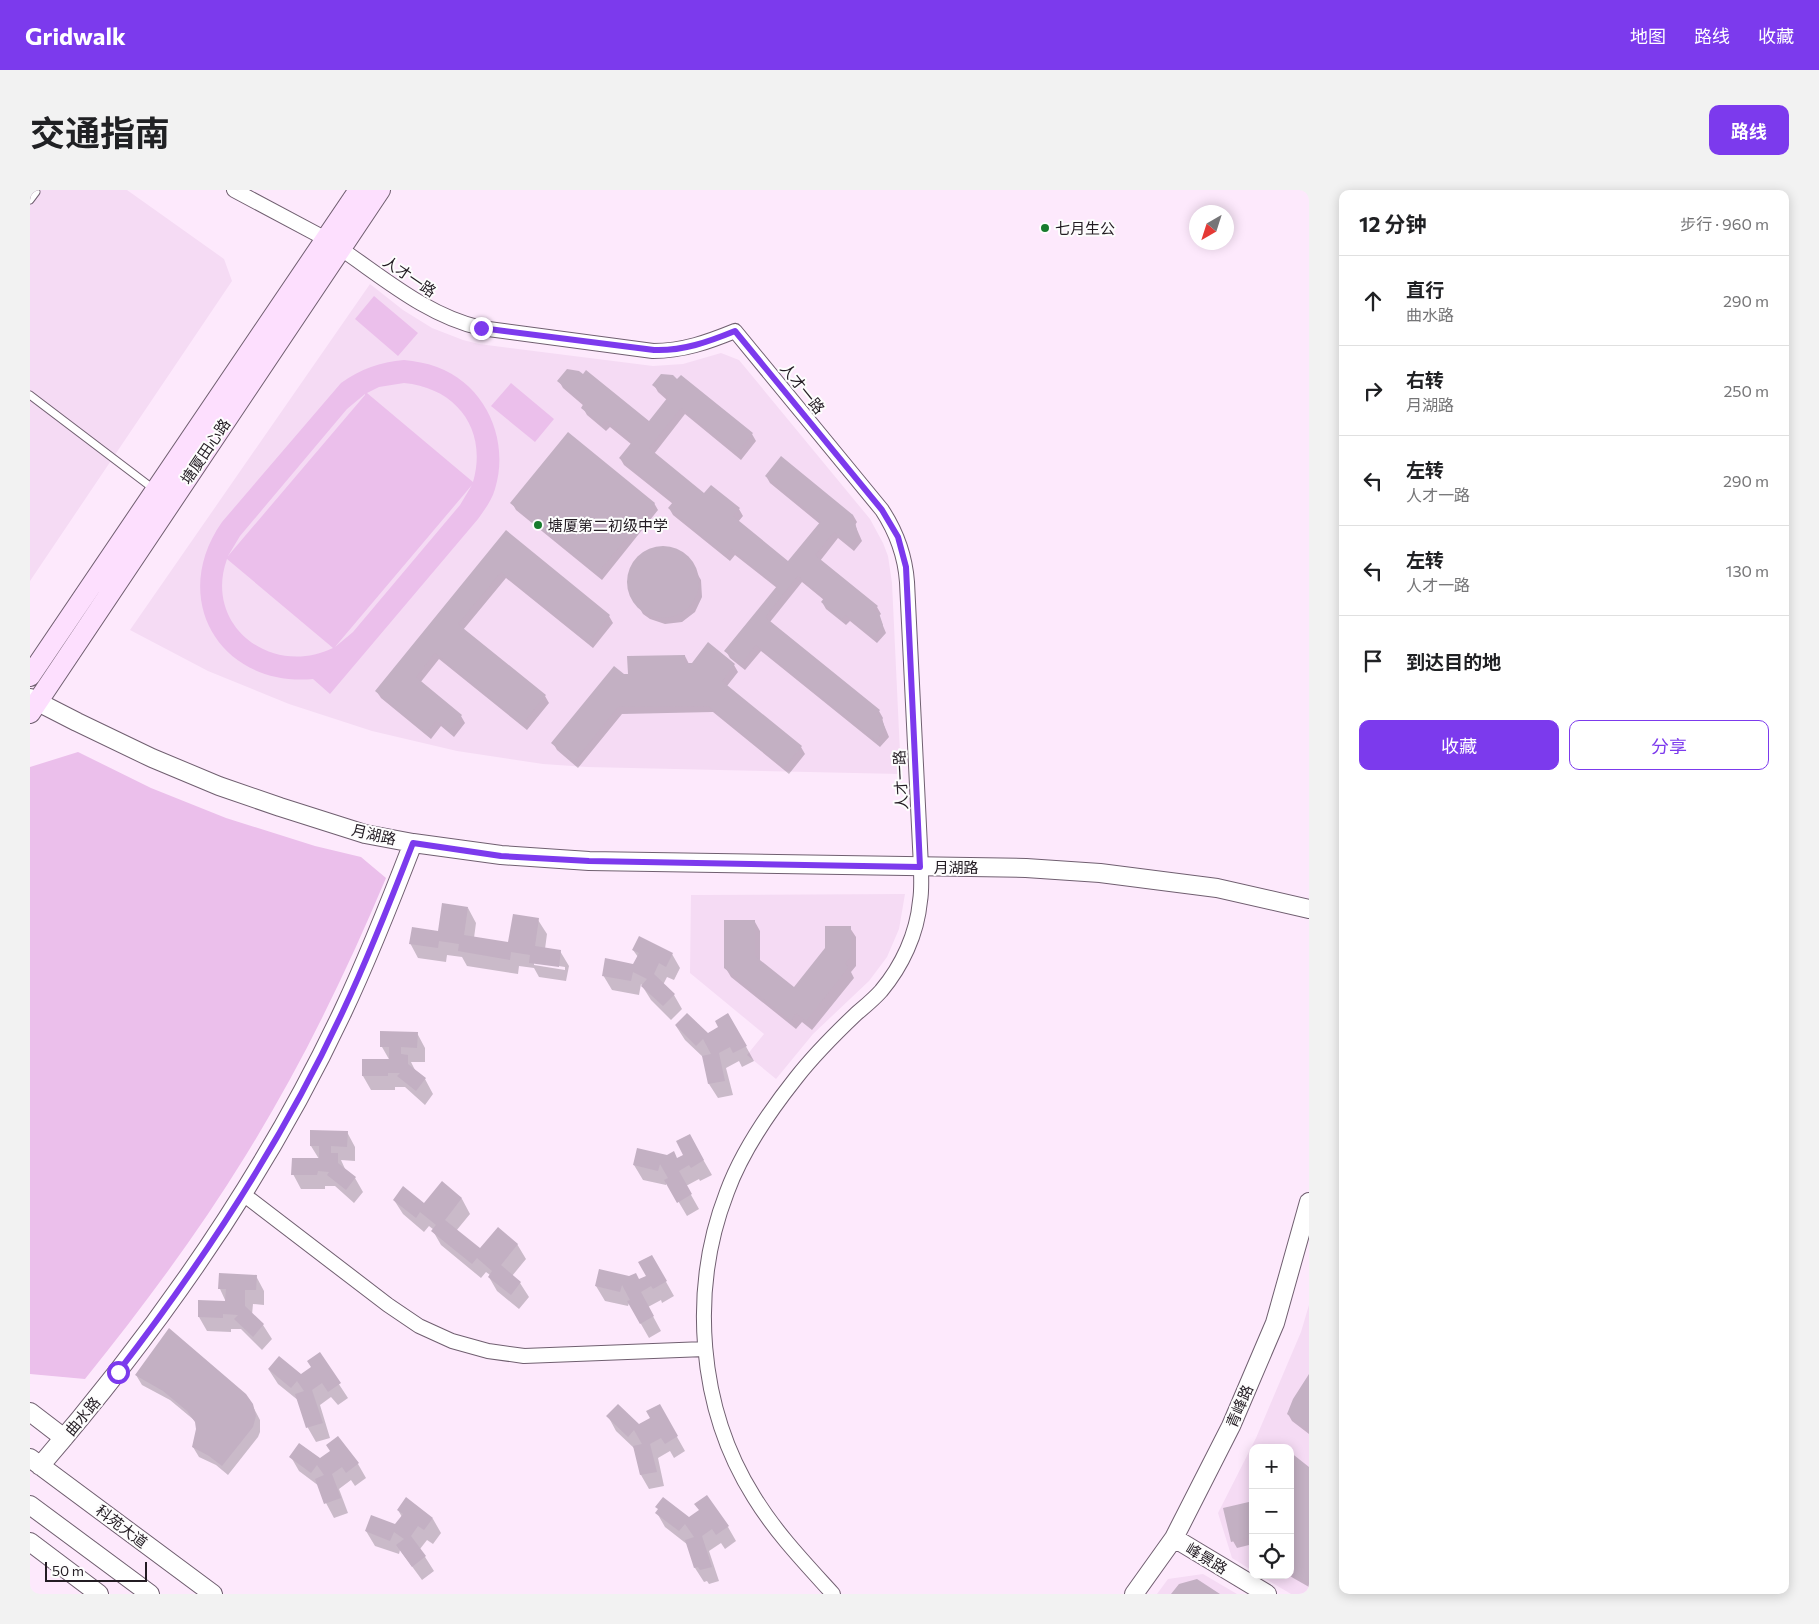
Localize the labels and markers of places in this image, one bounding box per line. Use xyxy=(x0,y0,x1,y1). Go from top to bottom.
place label: 七月生公 xyxy=(1055,219,1115,237)
marker: 七月生公 xyxy=(1039,222,1051,234)
place label: 塘厦第二初级中学 xyxy=(548,516,668,534)
marker: 塘厦第二初级中学 xyxy=(532,519,544,531)

